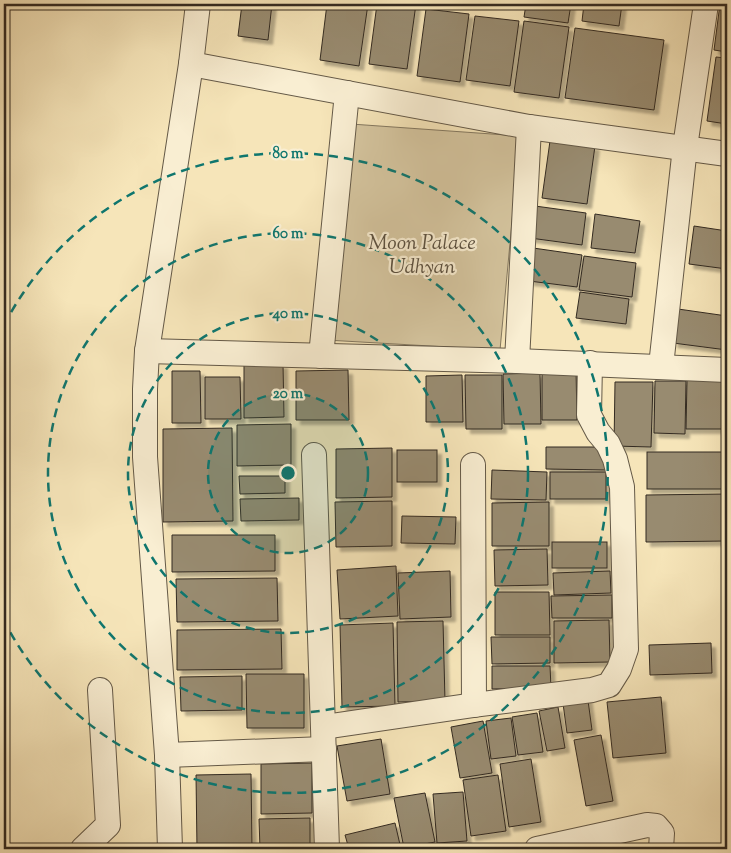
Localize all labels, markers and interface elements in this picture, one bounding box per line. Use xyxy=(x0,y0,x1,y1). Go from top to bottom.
text: 80 m xyxy=(272,144,304,165)
text: 60 m xyxy=(273,224,304,245)
park label: Moon Palace Udhyan xyxy=(368,229,476,283)
text: 40 m xyxy=(272,304,304,325)
text: 20 m xyxy=(273,384,304,405)
centre of rings xyxy=(279,464,297,482)

